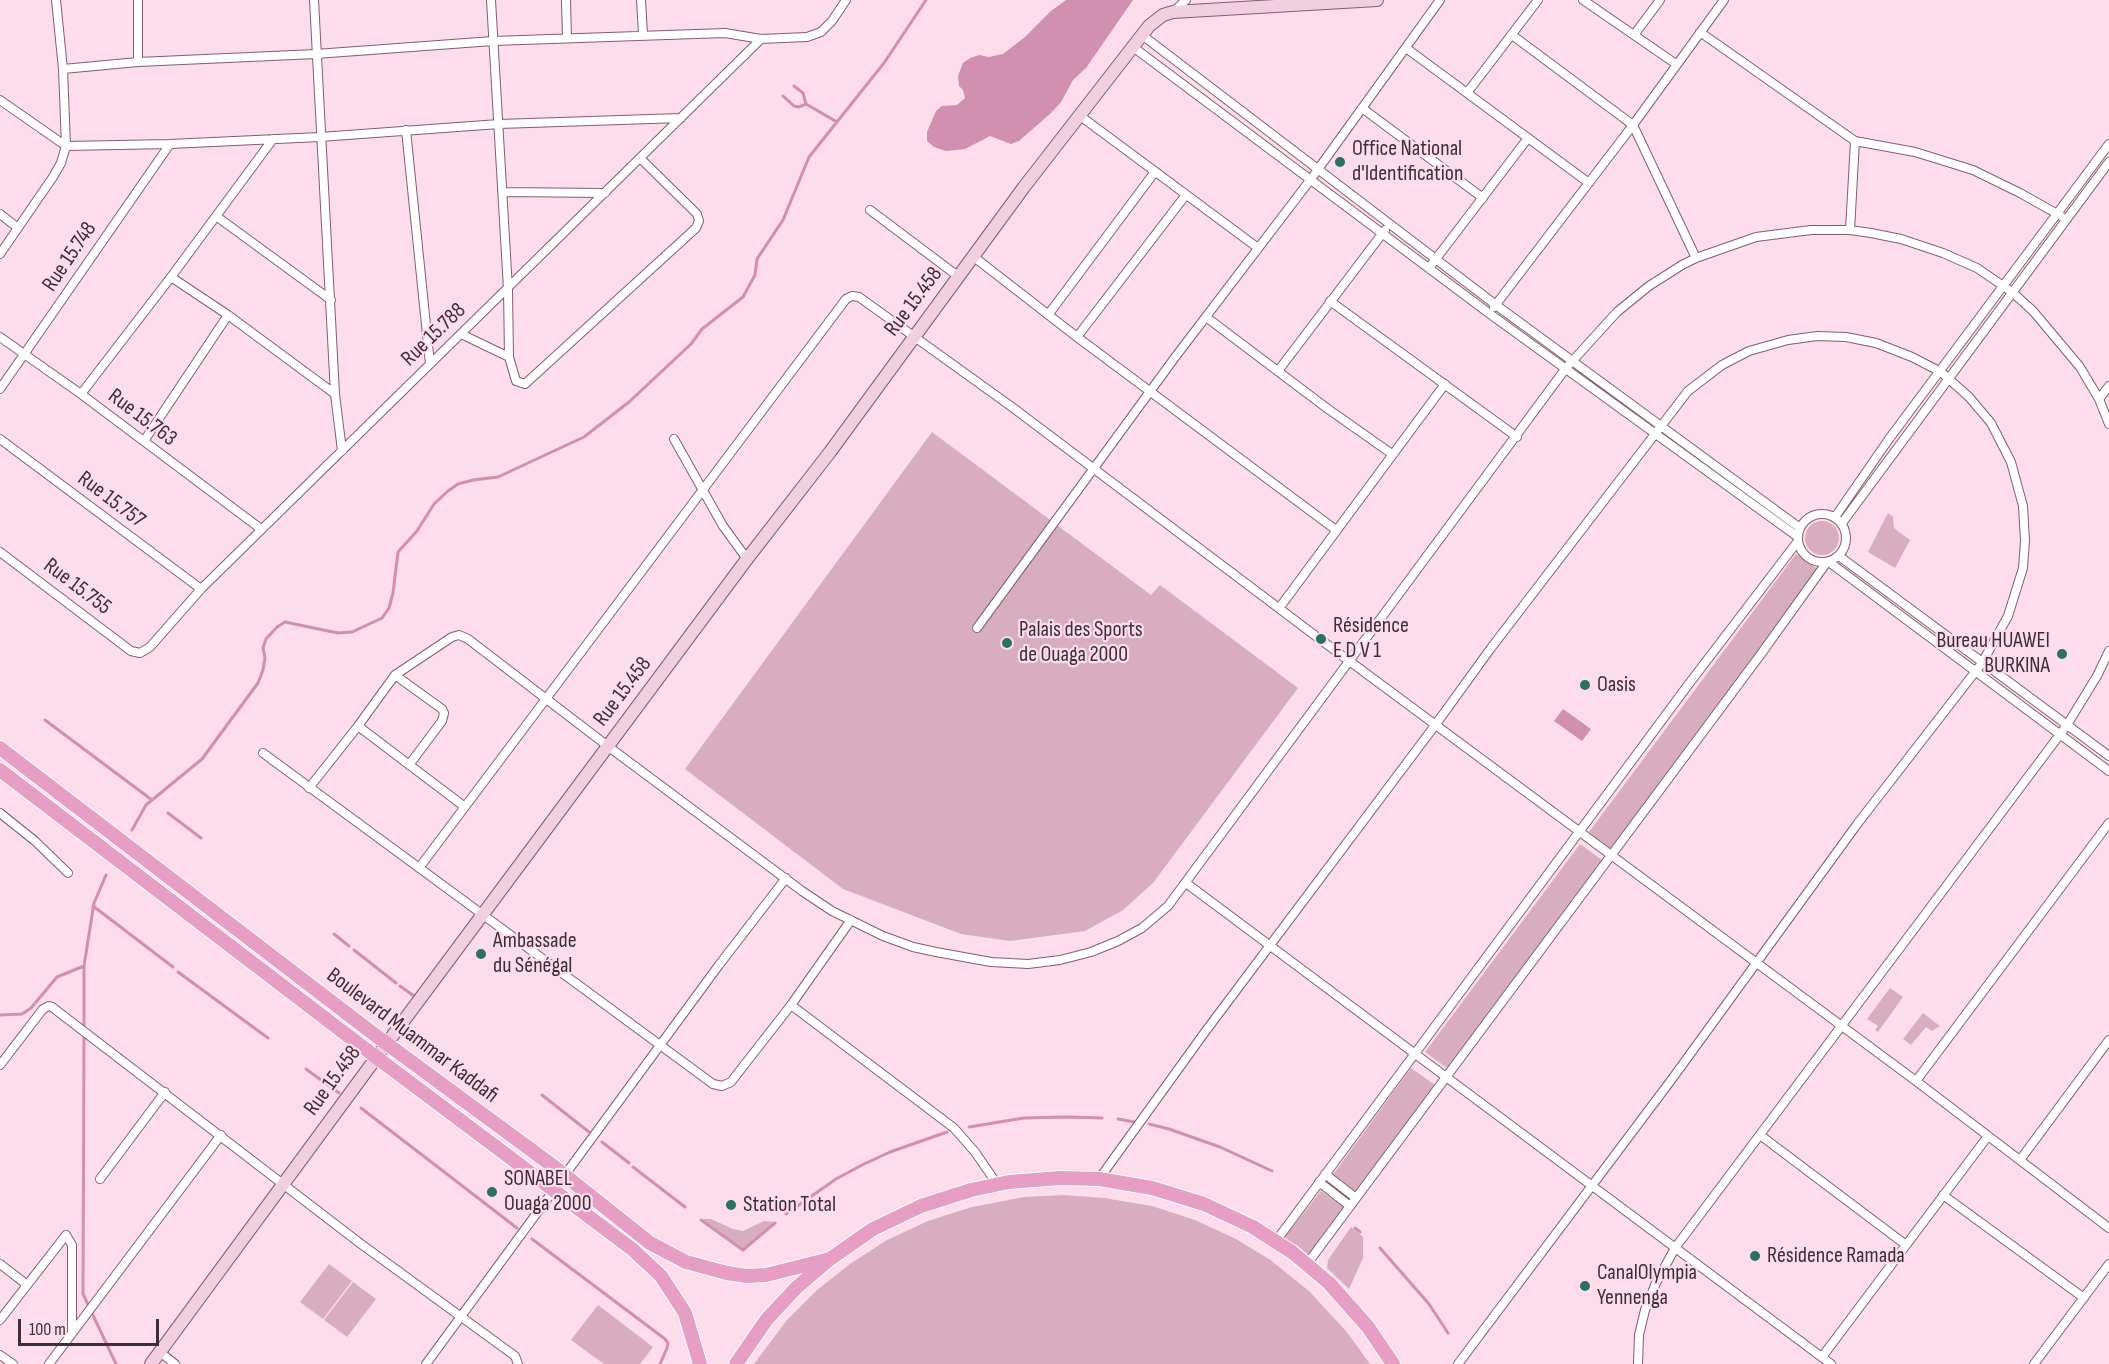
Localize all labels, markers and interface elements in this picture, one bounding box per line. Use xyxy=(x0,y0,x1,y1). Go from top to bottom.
place label: Office National d'Identification xyxy=(1352,136,1463,188)
marker: Office National d'Identification xyxy=(1333,155,1347,169)
street label: Rue 15.748 xyxy=(37,217,103,297)
street label: Rue 15.458 xyxy=(879,262,949,342)
street label: Rue 15.788 xyxy=(396,298,472,372)
street label: Rue 15.763 xyxy=(102,384,182,452)
street label: Rue 15.757 xyxy=(72,466,150,534)
street label: Rue 15.755 xyxy=(38,553,116,621)
place label: Résidence E D V 1 xyxy=(1333,613,1409,664)
place label: Palais des Sports de Ouaga 2000 xyxy=(1019,617,1143,668)
place label: Bureau HUAWEI BURKINA xyxy=(1936,628,2050,680)
marker: Résidence E D V 1 xyxy=(1314,632,1328,646)
marker: Palais des Sports de Ouaga 2000 xyxy=(1000,636,1014,650)
marker: Bureau HUAWEI BURKINA xyxy=(2055,647,2069,661)
street label: Rue 15.458 xyxy=(588,652,658,732)
place label: Oasis xyxy=(1597,672,1636,698)
marker: Oasis xyxy=(1578,678,1592,692)
place label: Ambassade du Sénégal xyxy=(493,928,576,980)
marker: Ambassade du Sénégal xyxy=(474,947,488,961)
street label: Boulevard Muammar Kaddafi xyxy=(321,963,503,1109)
street label: Rue 15.458 xyxy=(299,1041,367,1121)
place label: SONABEL Ouaga 2000 xyxy=(504,1166,591,1218)
marker: SONABEL Ouaga 2000 xyxy=(485,1185,499,1199)
place label: Station Total xyxy=(743,1192,836,1218)
marker: Station Total xyxy=(724,1198,738,1212)
place label: Résidence Ramada xyxy=(1767,1243,1905,1269)
marker: Résidence Ramada xyxy=(1748,1249,1762,1263)
place label: CanalOlympia Yennenga xyxy=(1597,1260,1697,1312)
marker: CanalOlympia Yennenga xyxy=(1578,1279,1592,1293)
scale bar xyxy=(21,1307,162,1345)
text: 100 m xyxy=(29,1319,66,1340)

